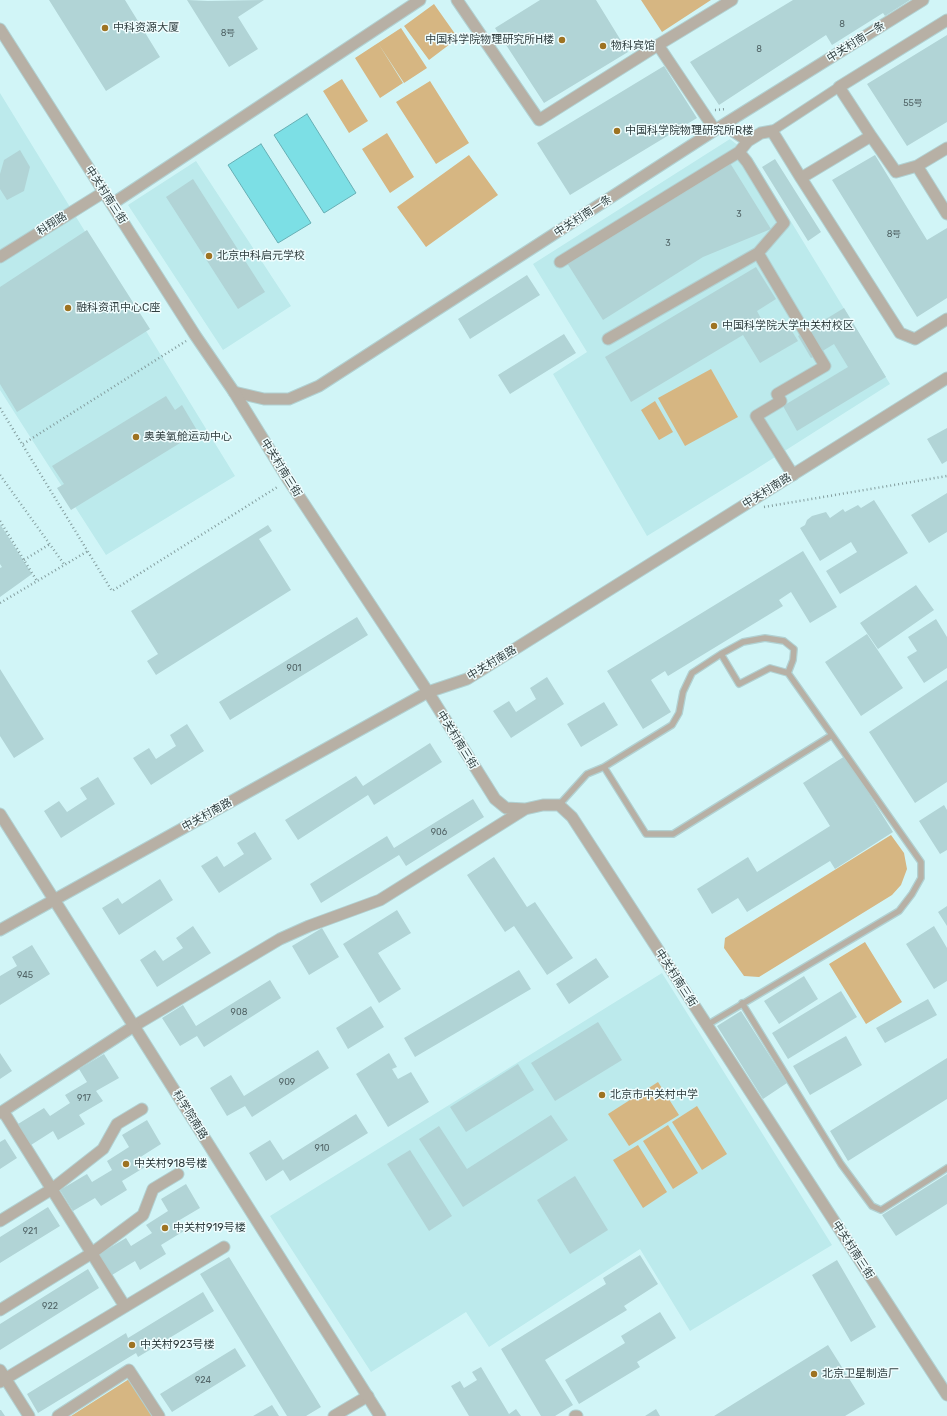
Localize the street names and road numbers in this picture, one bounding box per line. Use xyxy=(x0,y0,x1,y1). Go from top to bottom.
street label: 中关村南一条 xyxy=(825,19,887,65)
street label: 中关村南三街 xyxy=(82,164,130,226)
street label: 中关村南一条 xyxy=(552,192,614,240)
street label: 科翔路 xyxy=(35,210,69,238)
street label: 中关村南三街 xyxy=(258,437,304,499)
street label: 中关村南路 xyxy=(740,471,794,511)
street label: 中关村南路 xyxy=(465,643,519,683)
street label: 中关村南三街 xyxy=(434,709,480,771)
street label: 中关村南路 xyxy=(180,796,234,834)
street label: 中关村南三街 xyxy=(652,947,700,1009)
street label: 科学院南路 xyxy=(170,1088,210,1142)
street label: 中关村南三街 xyxy=(829,1219,877,1281)

